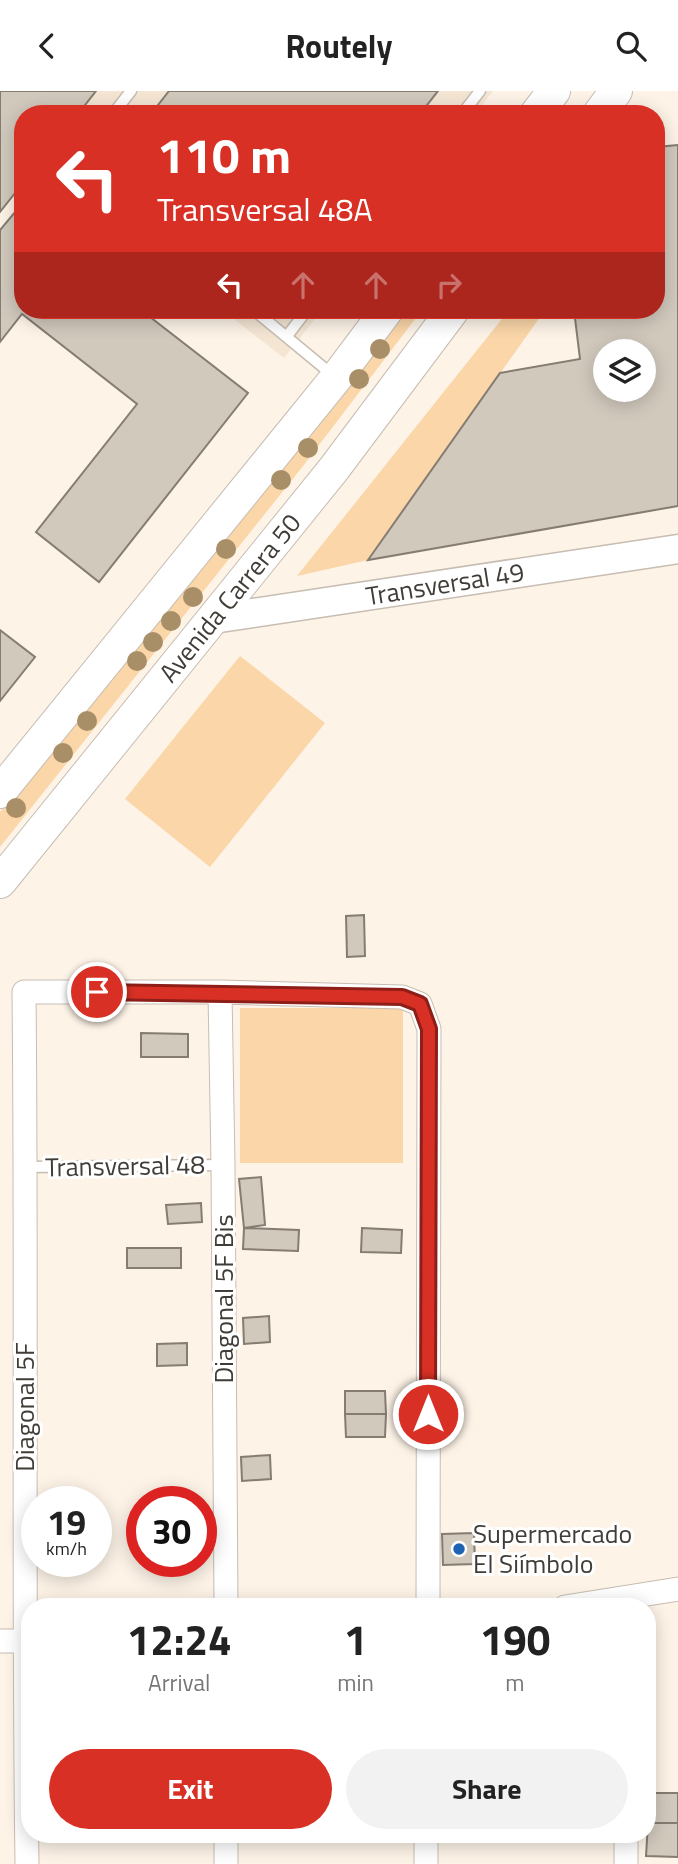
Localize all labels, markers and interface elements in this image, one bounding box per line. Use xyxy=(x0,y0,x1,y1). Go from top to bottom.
text: Routely xyxy=(286,22,392,70)
icon: back xyxy=(28,27,66,65)
icon: search xyxy=(612,27,650,65)
text: 110 m xyxy=(157,117,291,192)
icon: left xyxy=(42,133,133,224)
text: Transversal 48A xyxy=(157,185,373,233)
icon: left xyxy=(211,266,249,304)
icon: ahead xyxy=(284,266,322,304)
icon: ahead xyxy=(357,266,395,304)
icon: right xyxy=(430,266,468,304)
map controls xyxy=(593,339,656,402)
button: layers xyxy=(593,339,656,402)
street label: Avenida Carrera 50 xyxy=(149,505,310,691)
street label: Transversal 49 xyxy=(363,552,527,615)
pin xyxy=(67,962,127,1022)
icon: arrive xyxy=(78,973,116,1011)
street label: Transversal 48 xyxy=(45,1145,205,1186)
street label: Diagonal 5F Bis xyxy=(204,1214,243,1384)
street label: Diagonal 5F xyxy=(5,1342,44,1472)
position arrow xyxy=(391,1377,465,1451)
speed limit sign: 30 xyxy=(126,1486,217,1577)
text: 19 xyxy=(47,1495,86,1549)
place label: Supermercado El Siímbolo xyxy=(473,1514,632,1583)
text: km/h xyxy=(46,1535,87,1562)
marker: Supermercado El Siímbolo xyxy=(451,1541,467,1557)
text: 12:24 xyxy=(127,1607,232,1671)
text: 1 xyxy=(344,1607,367,1671)
text: 190 xyxy=(480,1607,550,1671)
text: Arrival xyxy=(148,1665,210,1700)
text: min xyxy=(337,1665,374,1700)
text: m xyxy=(505,1665,525,1700)
button: Exit xyxy=(49,1749,332,1829)
button: Share xyxy=(346,1749,628,1829)

